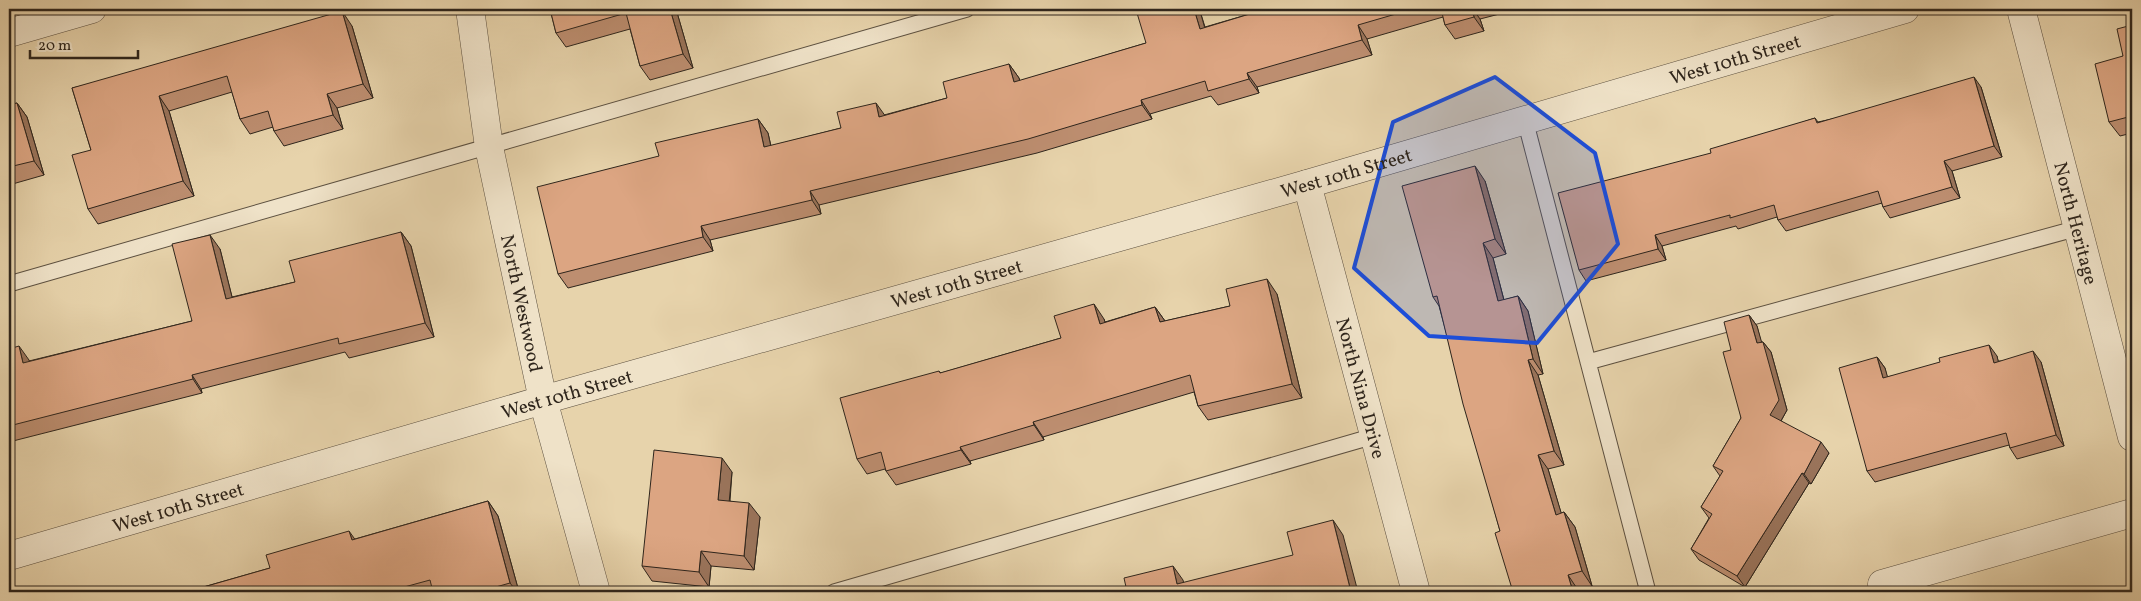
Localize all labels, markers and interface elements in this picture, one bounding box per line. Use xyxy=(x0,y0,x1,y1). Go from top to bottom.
scale bar xyxy=(30,28,138,60)
street label: West 10th Street xyxy=(1667,29,1804,92)
text: 20 m xyxy=(38,36,71,57)
street label: West 10th Street xyxy=(1278,143,1416,206)
street label: North Heritage xyxy=(2046,159,2103,288)
street label: North Westwood xyxy=(493,232,548,375)
street label: West 10th Street xyxy=(888,254,1026,316)
street label: North Nina Drive xyxy=(1328,315,1391,462)
street label: West 10th Street xyxy=(499,364,636,426)
street label: West 10th Street xyxy=(110,477,248,540)

